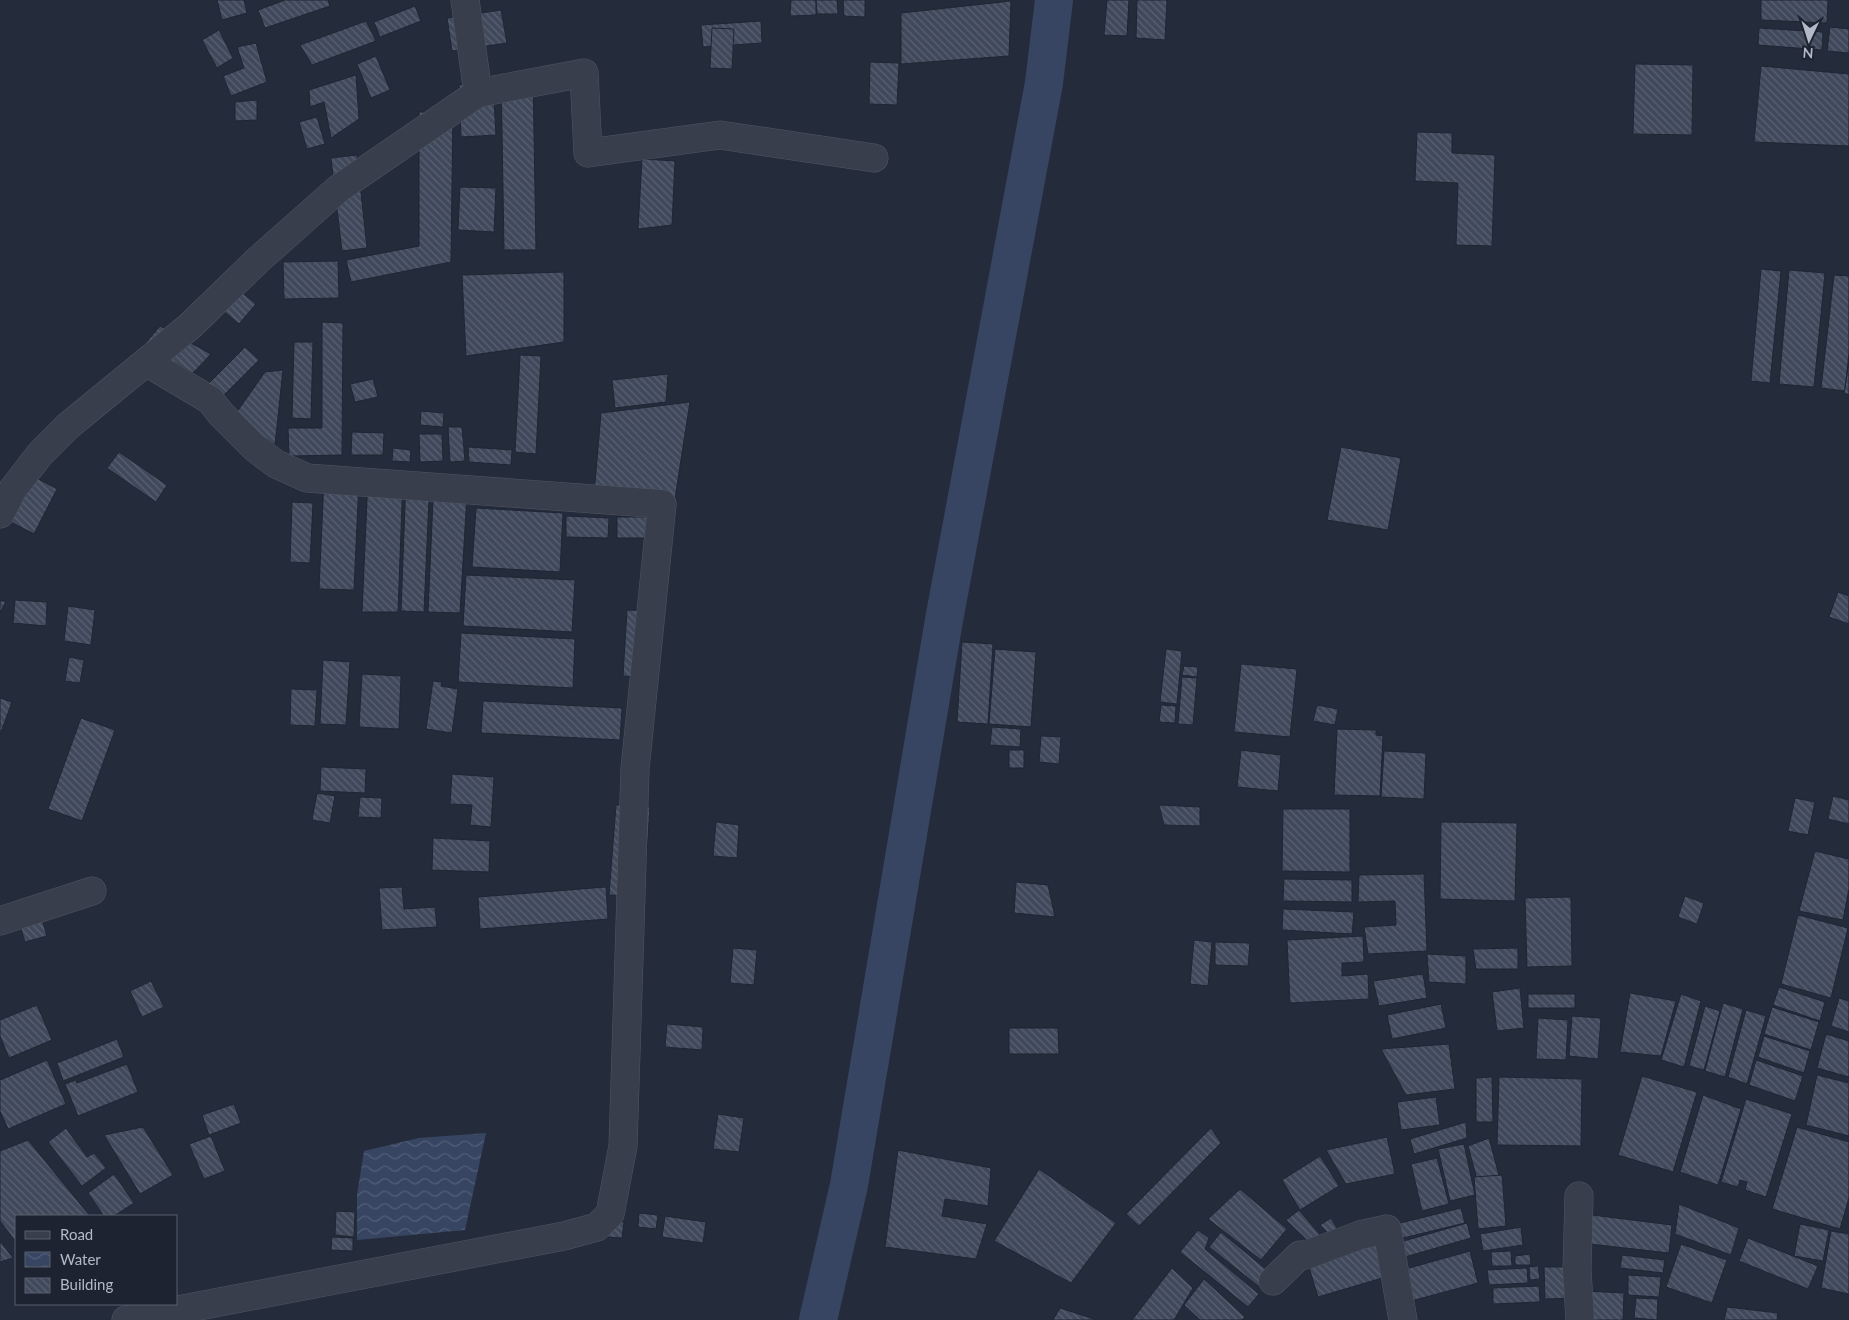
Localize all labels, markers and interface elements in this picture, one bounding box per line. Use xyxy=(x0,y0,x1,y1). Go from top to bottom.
north arrow xyxy=(1784,15,1834,65)
text: N xyxy=(1802,45,1814,62)
legend xyxy=(15,1215,178,1305)
text: Road xyxy=(60,1225,93,1243)
text: Water xyxy=(60,1250,101,1268)
text: Building xyxy=(60,1275,113,1293)

